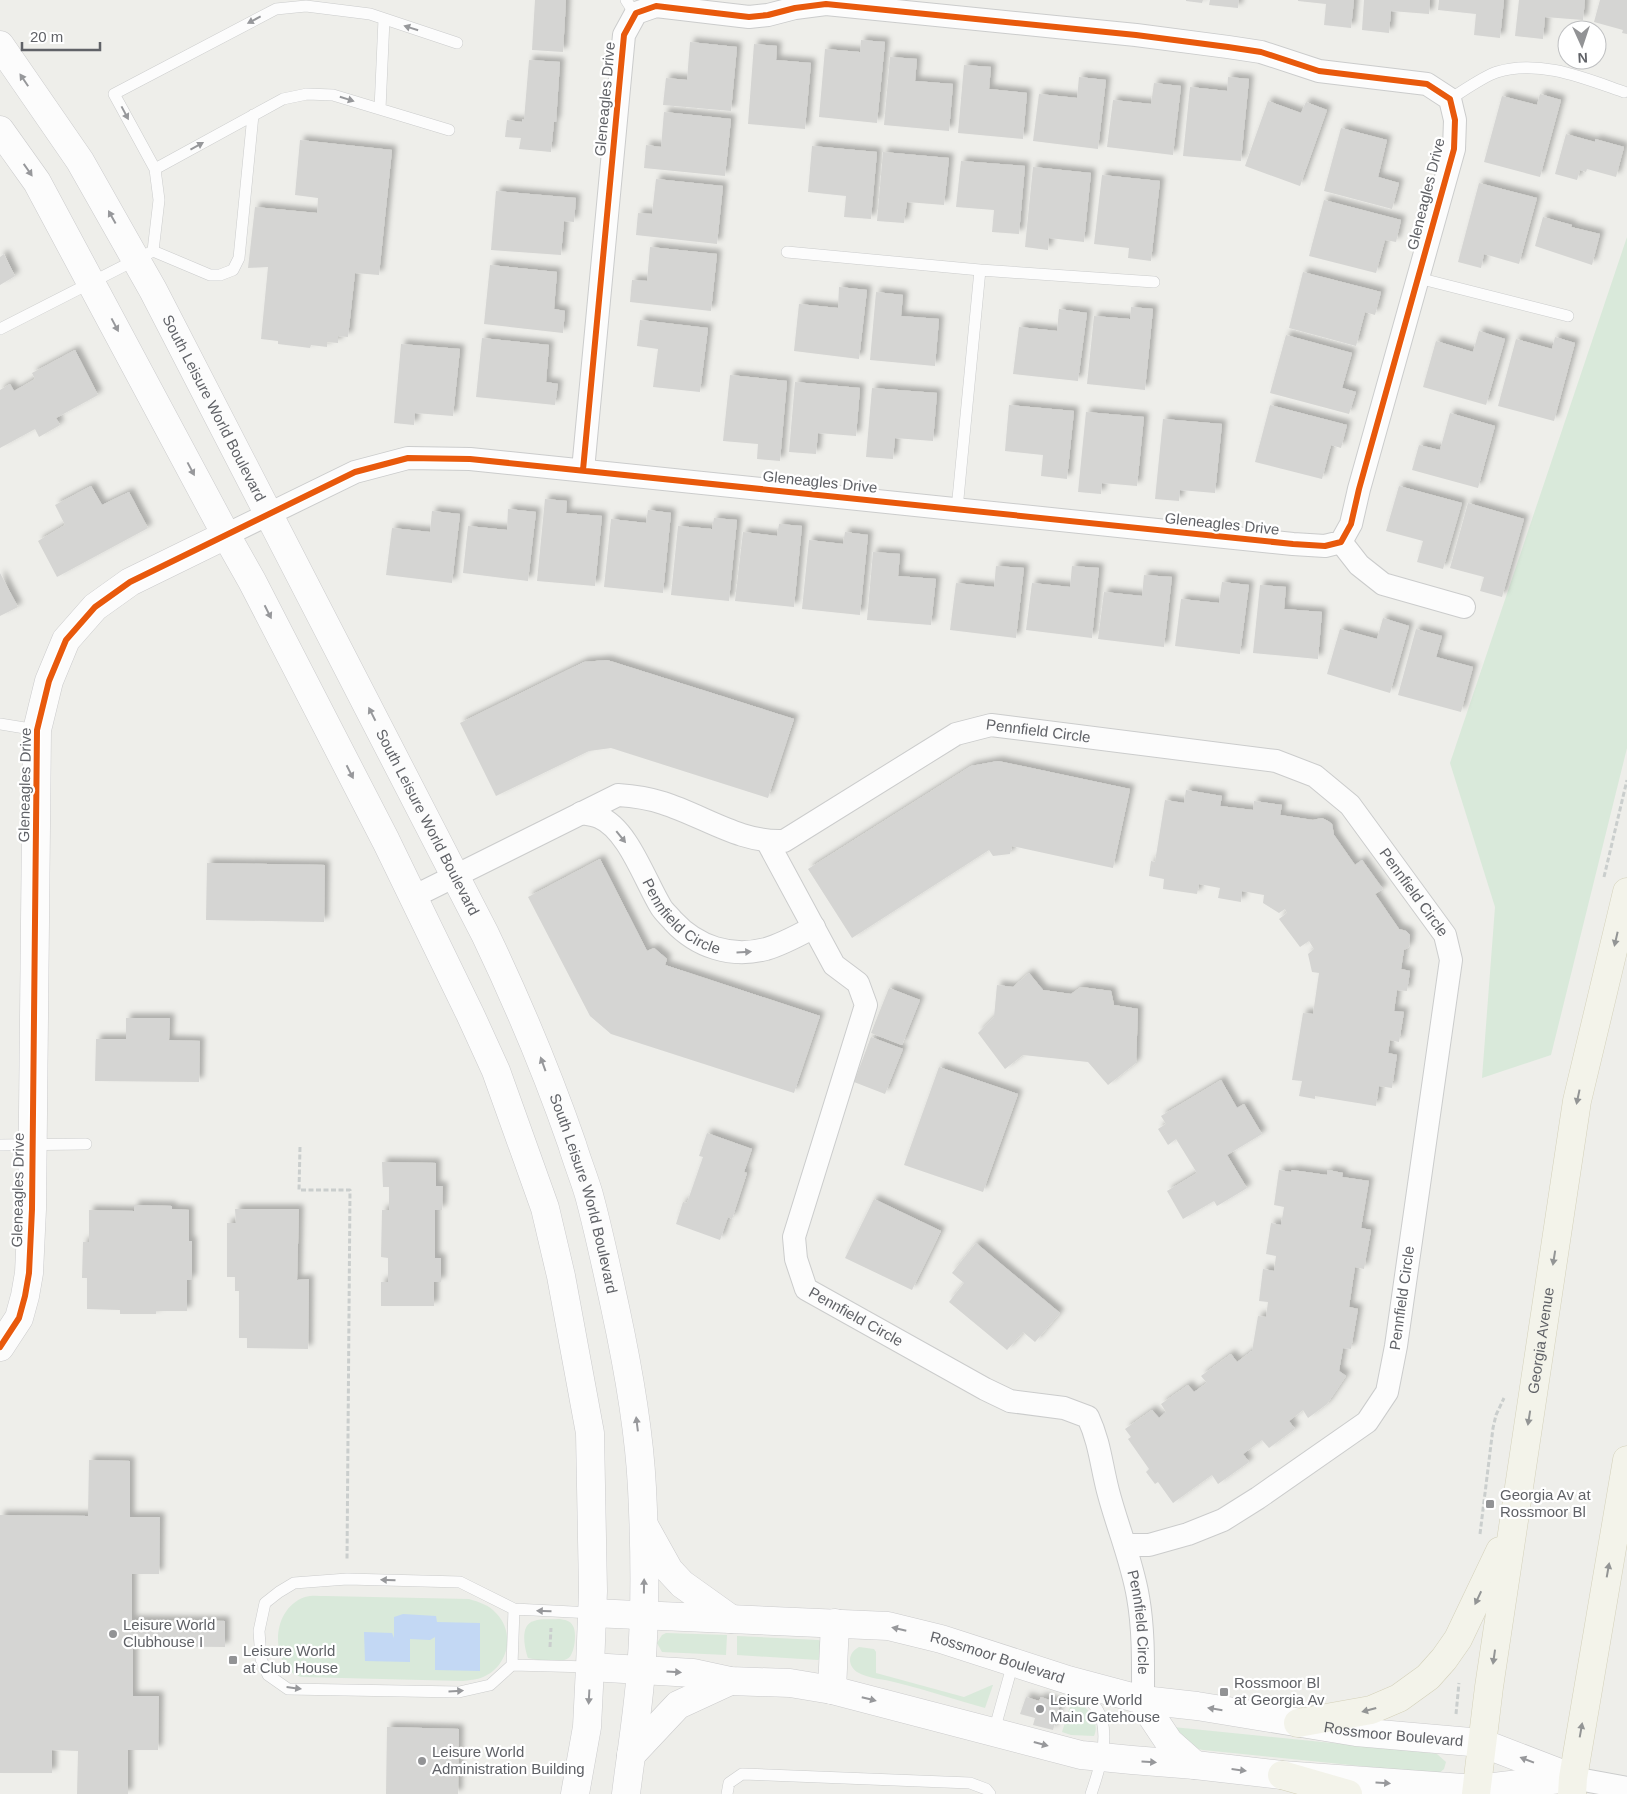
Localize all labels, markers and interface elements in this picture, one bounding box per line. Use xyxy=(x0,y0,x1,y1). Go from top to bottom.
one-way arrow xyxy=(247,16,261,25)
scale bar xyxy=(22,20,100,52)
north arrow xyxy=(1557,20,1607,70)
one-way arrow xyxy=(403,24,418,31)
text: 20 m xyxy=(30,28,63,45)
street label: Gleneagles Drive xyxy=(591,41,618,157)
text: N xyxy=(1577,50,1588,66)
one-way arrow xyxy=(19,73,29,87)
one-way arrow xyxy=(340,95,355,103)
one-way arrow xyxy=(120,107,129,120)
street label: Gleneagles Drive xyxy=(1403,136,1448,252)
one-way arrow xyxy=(191,141,204,150)
one-way arrow xyxy=(23,163,33,177)
one-way arrow xyxy=(107,211,116,224)
street label: South Leisure World Boulevard xyxy=(159,312,269,504)
one-way arrow xyxy=(111,318,119,333)
one-way arrow xyxy=(187,462,195,476)
street label: Gleneagles Drive xyxy=(762,467,878,496)
street label: Gleneagles Drive xyxy=(1164,509,1280,538)
one-way arrow xyxy=(264,605,272,619)
one-way arrow xyxy=(368,707,376,721)
street label: Pennfield Circle xyxy=(985,715,1092,745)
street label: South Leisure World Boulevard xyxy=(373,726,483,918)
street label: Gleneagles Drive xyxy=(15,727,34,843)
one-way arrow xyxy=(346,765,354,779)
one-way arrow xyxy=(616,830,627,843)
street label: Pennfield Circle xyxy=(1376,845,1452,939)
street label: Pennfield Circle xyxy=(639,875,722,957)
one-way arrow xyxy=(1612,932,1620,947)
one-way arrow xyxy=(736,947,752,955)
one-way arrow xyxy=(539,1056,547,1071)
one-way arrow xyxy=(1574,1090,1582,1106)
street label: South Leisure World Boulevard xyxy=(546,1091,621,1295)
street label: Gleneagles Drive xyxy=(8,1132,27,1248)
street label: Pennfield Circle xyxy=(1386,1245,1417,1351)
one-way arrow xyxy=(1549,1250,1557,1266)
street label: Pennfield Circle xyxy=(806,1283,906,1349)
street label: Georgia Avenue xyxy=(1524,1286,1557,1395)
one-way arrow xyxy=(1525,1411,1533,1427)
one-way arrow xyxy=(632,1416,640,1432)
place label: Georgia Av at Rossmoor Bl xyxy=(1500,1486,1591,1520)
marker: Georgia Av at Rossmoor Bl xyxy=(1484,1498,1496,1510)
one-way arrow xyxy=(1605,1561,1613,1577)
street label: Pennfield Circle xyxy=(1124,1568,1152,1675)
one-way arrow xyxy=(379,1576,395,1584)
one-way arrow xyxy=(640,1578,648,1594)
one-way arrow xyxy=(1474,1591,1482,1605)
one-way arrow xyxy=(535,1606,551,1614)
place label: Leisure World Clubhouse I xyxy=(123,1616,215,1650)
one-way arrow xyxy=(891,1625,906,1633)
marker: Leisure World Clubhouse I xyxy=(107,1628,119,1640)
street label: Rossmoor Boulevard xyxy=(928,1628,1067,1686)
place label: Leisure World at Club House xyxy=(243,1642,338,1676)
one-way arrow xyxy=(1489,1649,1497,1665)
marker: Leisure World at Club House xyxy=(227,1654,239,1666)
one-way arrow xyxy=(666,1668,682,1676)
place label: Rossmoor Bl at Georgia Av xyxy=(1234,1674,1325,1708)
one-way arrow xyxy=(286,1684,302,1692)
marker: Rossmoor Bl at Georgia Av xyxy=(1218,1686,1230,1698)
one-way arrow xyxy=(448,1687,464,1695)
one-way arrow xyxy=(584,1689,592,1705)
place label: Leisure World Main Gatehouse xyxy=(1050,1691,1160,1725)
one-way arrow xyxy=(861,1695,876,1703)
marker: Leisure World Main Gatehouse xyxy=(1034,1703,1046,1715)
one-way arrow xyxy=(1207,1705,1223,1713)
one-way arrow xyxy=(1361,1706,1376,1714)
street label: Rossmoor Boulevard xyxy=(1323,1718,1464,1749)
one-way arrow xyxy=(1577,1721,1585,1737)
one-way arrow xyxy=(1033,1740,1048,1748)
place label: Leisure World Administration Building xyxy=(432,1743,585,1777)
marker: Leisure World Administration Building xyxy=(416,1755,428,1767)
one-way arrow xyxy=(1519,1756,1534,1764)
one-way arrow xyxy=(1141,1758,1157,1766)
one-way arrow xyxy=(1231,1766,1247,1774)
one-way arrow xyxy=(1376,1779,1392,1787)

